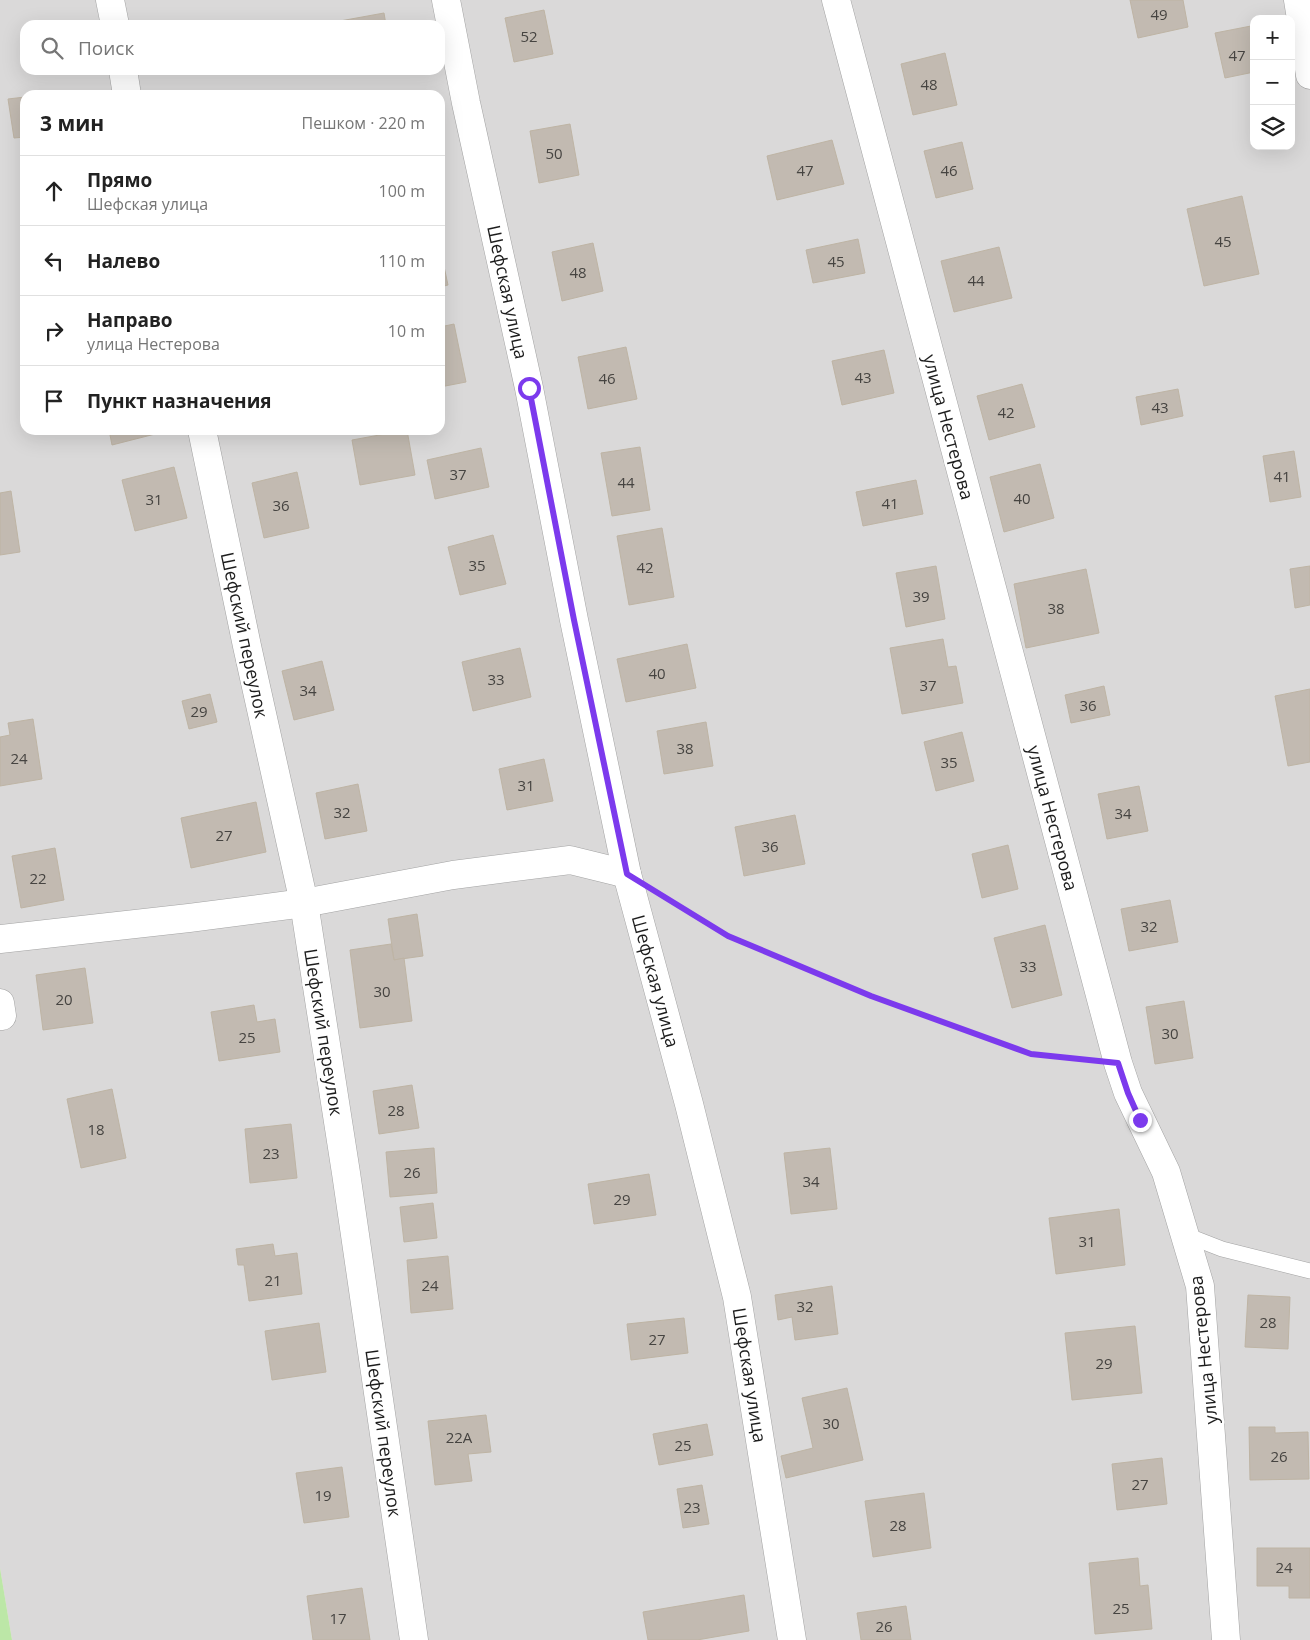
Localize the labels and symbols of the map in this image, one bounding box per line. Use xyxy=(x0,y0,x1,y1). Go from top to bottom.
house number: 49 xyxy=(1150,4,1168,24)
house number: 52 xyxy=(520,26,538,46)
house number: 47 xyxy=(1228,45,1246,65)
house number: 48 xyxy=(920,74,938,94)
house number: 50 xyxy=(545,143,563,163)
house number: 47 xyxy=(796,160,814,180)
house number: 46 xyxy=(940,160,958,180)
street label: Шефская улица xyxy=(482,223,534,361)
house number: 45 xyxy=(1214,231,1232,251)
house number: 45 xyxy=(827,251,845,271)
house number: 48 xyxy=(569,262,587,282)
house number: 44 xyxy=(967,270,985,290)
street label: улица Нестерова xyxy=(918,352,980,502)
house number: 43 xyxy=(854,367,872,387)
house number: 46 xyxy=(598,368,616,388)
route start xyxy=(518,377,541,400)
house number: 43 xyxy=(1151,397,1169,417)
house number: 42 xyxy=(997,402,1015,422)
house number: 37 xyxy=(449,464,467,484)
house number: 41 xyxy=(1273,466,1291,486)
house number: 44 xyxy=(617,472,635,492)
house number: 40 xyxy=(1013,488,1031,508)
house number: 31 xyxy=(145,489,163,509)
house number: 41 xyxy=(881,493,899,513)
house number: 36 xyxy=(272,495,290,515)
street label: Шефский переулок xyxy=(216,550,274,721)
house number: 35 xyxy=(468,555,486,575)
house number: 42 xyxy=(636,557,654,577)
house number: 39 xyxy=(912,586,930,606)
house number: 38 xyxy=(1047,598,1065,618)
house number: 40 xyxy=(648,663,666,683)
house number: 33 xyxy=(487,669,505,689)
house number: 37 xyxy=(919,675,937,695)
house number: 34 xyxy=(299,680,317,700)
house number: 36 xyxy=(1079,695,1097,715)
house number: 29 xyxy=(190,701,208,721)
house number: 38 xyxy=(676,738,694,758)
street label: улица Нестерова xyxy=(1022,743,1084,893)
house number: 24 xyxy=(10,748,28,768)
house number: 35 xyxy=(940,752,958,772)
house number: 31 xyxy=(517,775,535,795)
house number: 32 xyxy=(333,802,351,822)
house number: 34 xyxy=(1114,803,1132,823)
house number: 27 xyxy=(215,825,233,845)
house number: 36 xyxy=(761,836,779,856)
house number: 22 xyxy=(29,868,47,888)
street label: Шефская улица xyxy=(627,912,685,1050)
house number: 32 xyxy=(1140,916,1158,936)
street label: Шефский переулок xyxy=(299,947,349,1118)
house number: 33 xyxy=(1019,956,1037,976)
house number: 30 xyxy=(373,981,391,1001)
house number: 20 xyxy=(55,989,73,1009)
house number: 30 xyxy=(1161,1023,1179,1043)
house number: 25 xyxy=(238,1027,256,1047)
house number: 28 xyxy=(387,1100,405,1120)
route end xyxy=(1129,1109,1152,1132)
house number: 18 xyxy=(87,1119,105,1139)
house number: 23 xyxy=(262,1143,280,1163)
house number: 26 xyxy=(403,1162,421,1182)
house number: 34 xyxy=(802,1171,820,1191)
house number: 29 xyxy=(613,1189,631,1209)
house number: 31 xyxy=(1078,1231,1096,1251)
house number: 21 xyxy=(264,1270,282,1290)
street label: улица Нестерова xyxy=(1183,1274,1223,1426)
house number: 24 xyxy=(421,1275,439,1295)
house number: 32 xyxy=(796,1296,814,1316)
street label: Шефская улица xyxy=(727,1306,773,1444)
house number: 28 xyxy=(1259,1312,1277,1332)
house number: 27 xyxy=(648,1329,666,1349)
street label: Шефский переулок xyxy=(360,1348,408,1519)
house number: 29 xyxy=(1095,1353,1113,1373)
house number: 30 xyxy=(822,1413,840,1433)
house number: 22А xyxy=(446,1427,473,1447)
house number: 25 xyxy=(674,1435,692,1455)
house number: 26 xyxy=(1270,1446,1288,1466)
house number: 27 xyxy=(1131,1474,1149,1494)
house number: 19 xyxy=(314,1485,332,1505)
house number: 23 xyxy=(683,1497,701,1517)
house number: 28 xyxy=(889,1515,907,1535)
house number: 24 xyxy=(1275,1557,1293,1577)
house number: 25 xyxy=(1112,1598,1130,1618)
house number: 17 xyxy=(329,1608,347,1628)
house number: 26 xyxy=(875,1616,893,1636)

